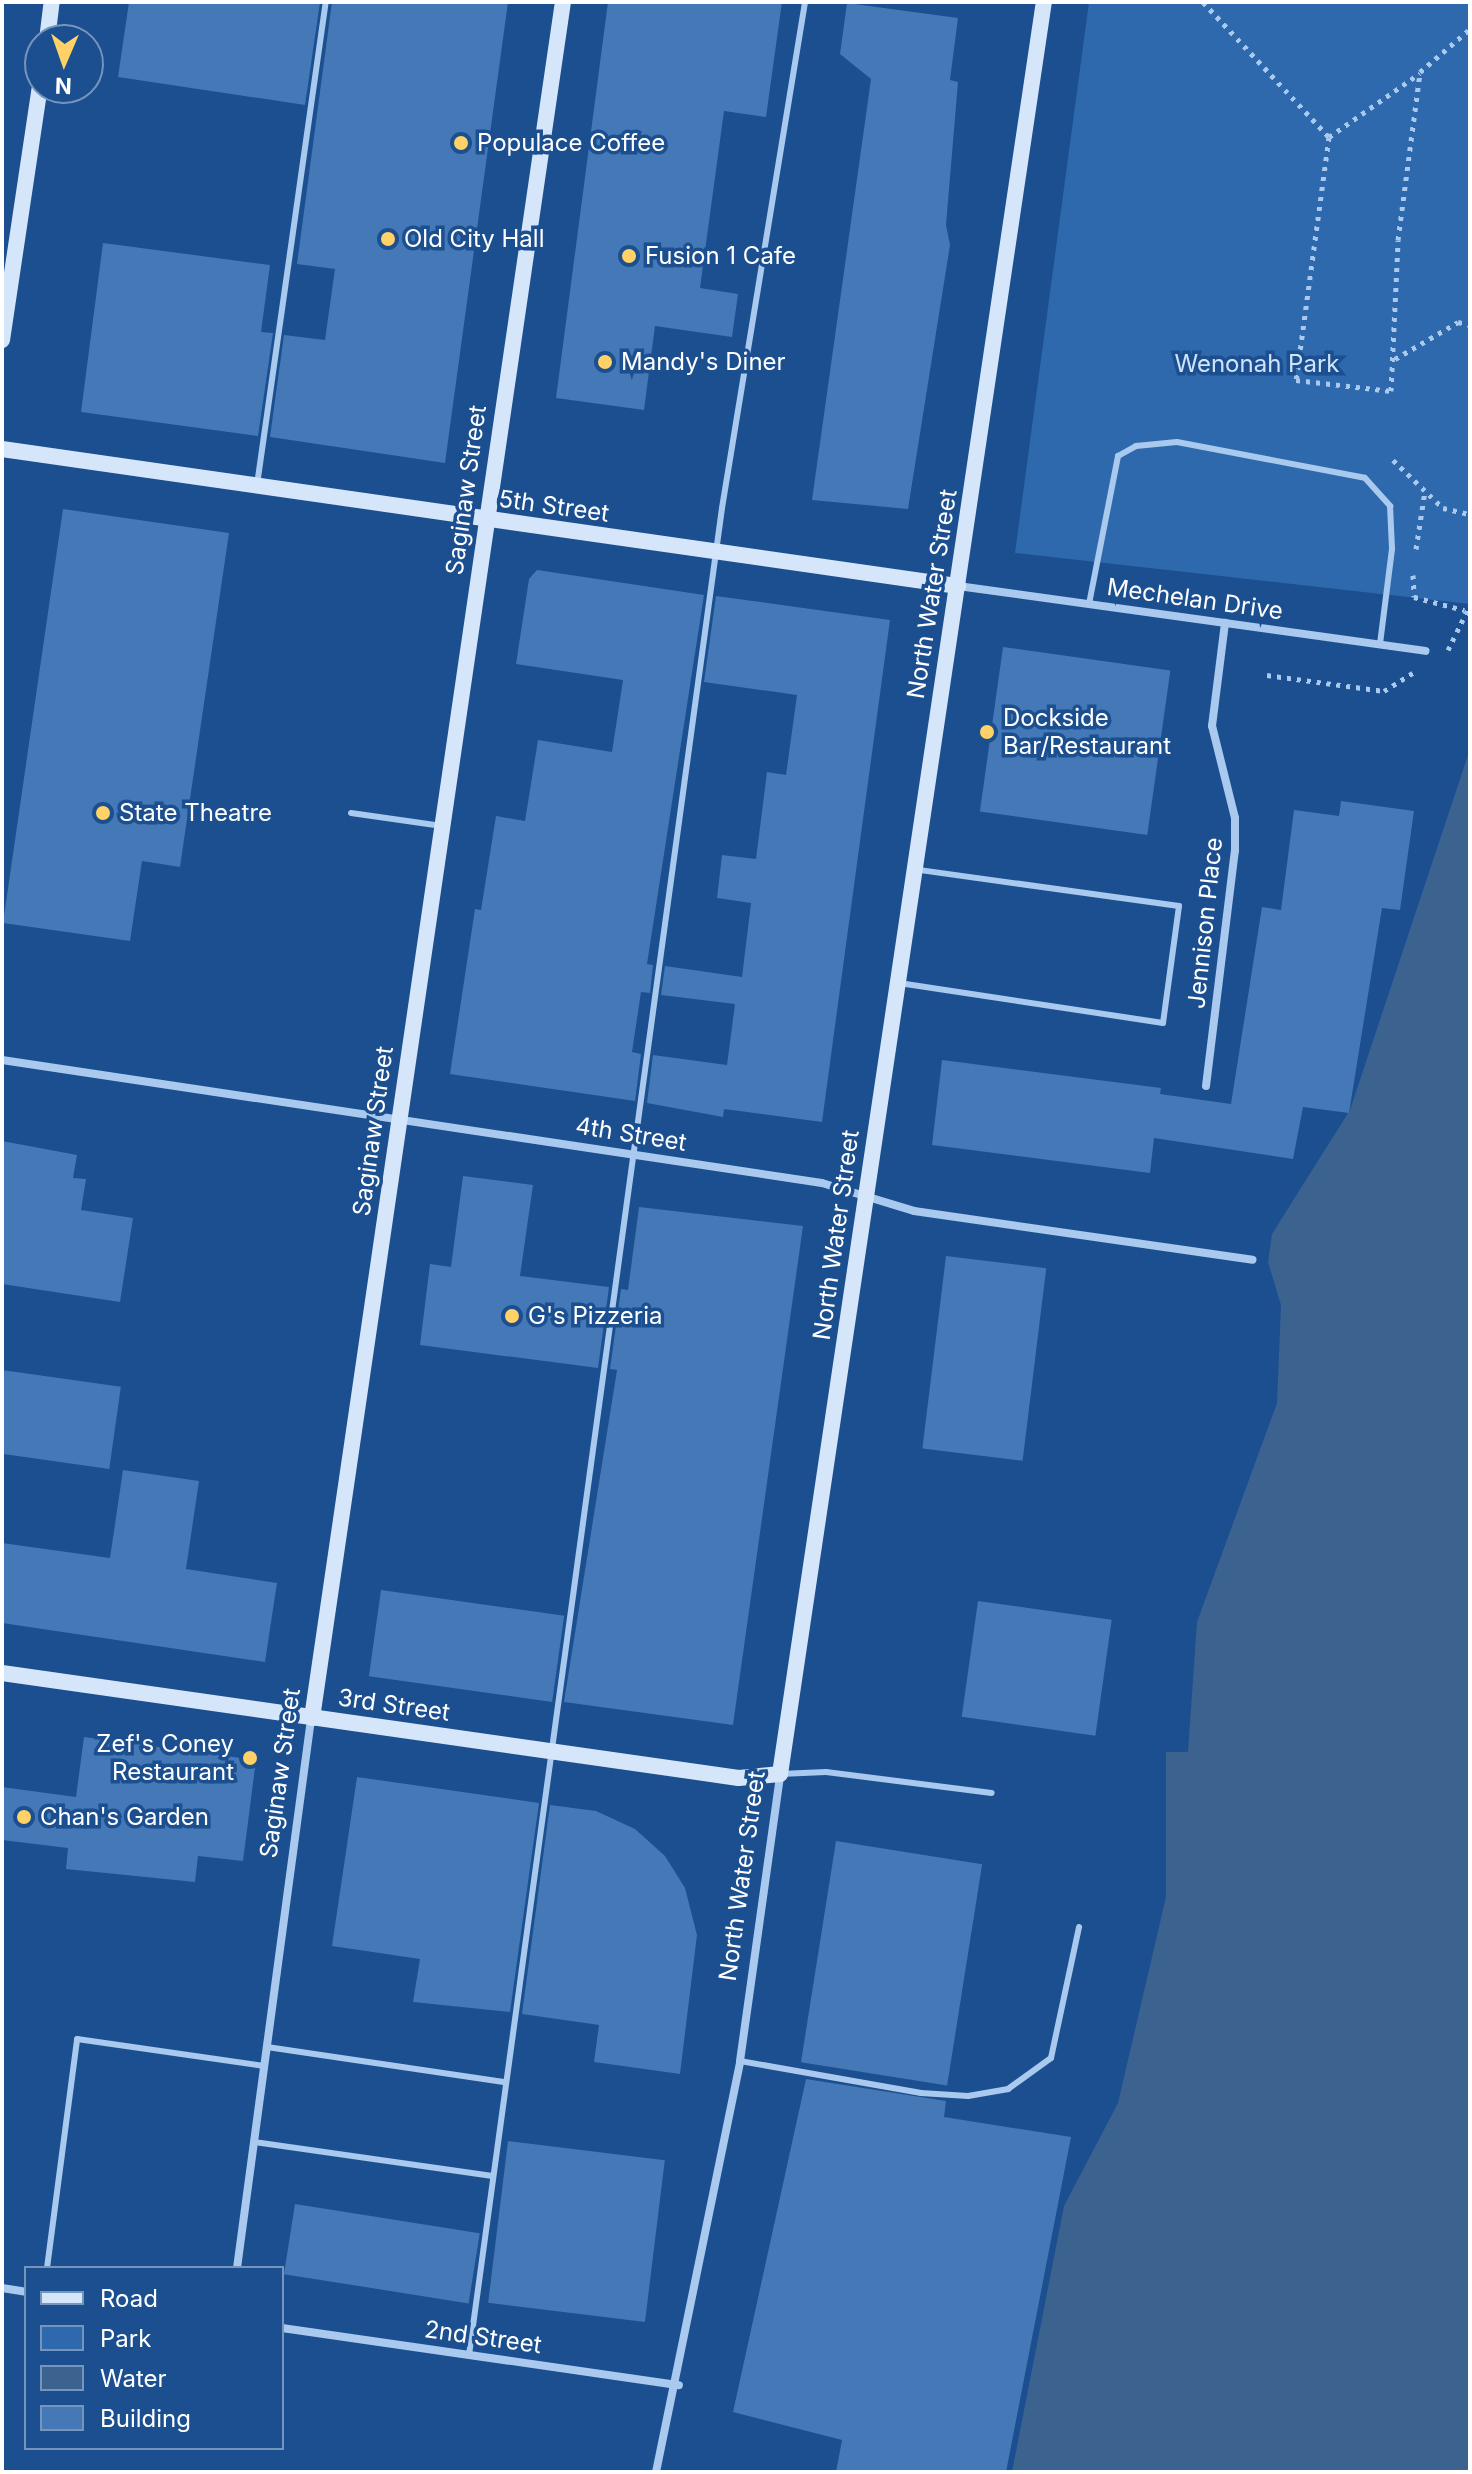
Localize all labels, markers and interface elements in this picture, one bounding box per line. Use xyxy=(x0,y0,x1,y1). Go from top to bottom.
north arrow xyxy=(24,24,104,104)
text: N xyxy=(54,73,72,99)
place label: Populace Coffee xyxy=(477,129,665,157)
marker: Populace Coffee xyxy=(452,134,470,152)
place label: Old City Hall xyxy=(404,225,544,253)
marker: Old City Hall xyxy=(379,230,397,248)
place label: Fusion 1 Cafe xyxy=(645,242,796,270)
marker: Fusion 1 Cafe xyxy=(620,247,638,265)
place label: Mandy's Diner xyxy=(621,348,786,376)
park label: Wenonah Park xyxy=(1175,350,1339,378)
marker: Mandy's Diner xyxy=(596,353,614,371)
street label: Saginaw Street xyxy=(440,403,492,577)
street label: 5th Street xyxy=(497,484,611,528)
street label: North Water Street xyxy=(901,487,963,701)
street label: Mechelan Drive xyxy=(1105,572,1285,626)
place label: Dockside Bar/Restaurant xyxy=(1003,704,1171,760)
marker: Dockside Bar/Restaurant xyxy=(978,723,996,741)
place label: State Theatre xyxy=(119,799,272,827)
marker: State Theatre xyxy=(94,804,112,822)
street label: Jennison Place xyxy=(1182,836,1228,1010)
street label: Saginaw Street xyxy=(347,1044,399,1218)
street label: 4th Street xyxy=(573,1111,689,1157)
street label: North Water Street xyxy=(807,1128,865,1342)
place label: G's Pizzeria xyxy=(528,1302,663,1330)
marker: G's Pizzeria xyxy=(503,1307,521,1325)
street label: 3rd Street xyxy=(336,1683,452,1727)
street label: Saginaw Street xyxy=(254,1686,306,1860)
place label: Zef's Coney Restaurant xyxy=(96,1730,234,1786)
marker: Zef's Coney Restaurant xyxy=(241,1749,259,1767)
street label: North Water Street xyxy=(713,1769,771,1983)
place label: Chan's Garden xyxy=(40,1803,209,1831)
marker: Chan's Garden xyxy=(15,1808,33,1826)
legend xyxy=(24,2266,284,2450)
text: Road xyxy=(100,2284,158,2313)
street label: 2nd Street xyxy=(423,2315,543,2359)
text: Park xyxy=(100,2324,151,2353)
text: Water xyxy=(100,2364,167,2393)
text: Building xyxy=(100,2404,191,2433)

